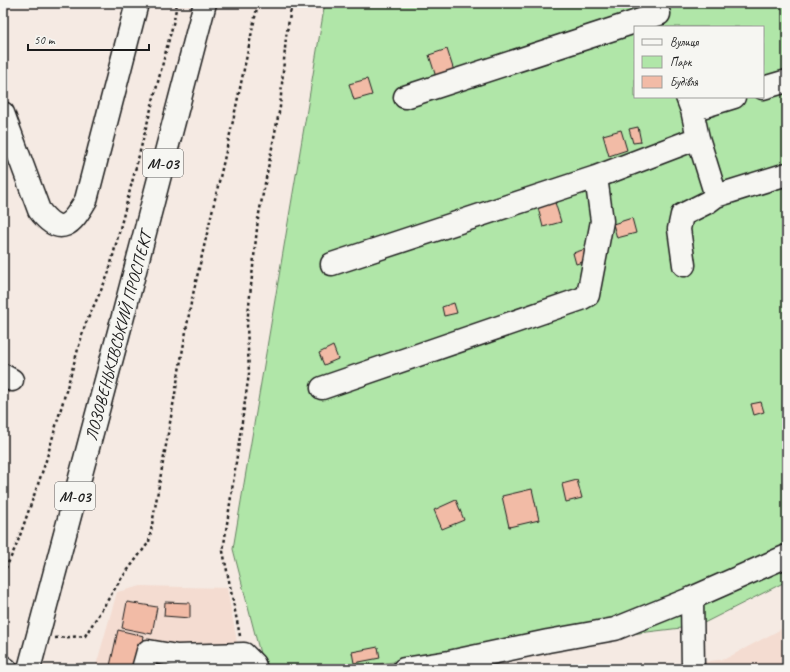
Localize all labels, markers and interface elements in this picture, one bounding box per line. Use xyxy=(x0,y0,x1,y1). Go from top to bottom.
scale bar xyxy=(28,26,149,52)
legend xyxy=(634,26,764,98)
text: 50 m xyxy=(34,32,56,48)
text: Вулиця xyxy=(670,34,699,50)
text: Парк xyxy=(670,54,693,70)
text: Будівля xyxy=(670,74,699,90)
road number: М-03 xyxy=(143,149,183,177)
street label: ЛОЗОВЕНЬКІВСЬКИЙ ПРОСПЕКТ xyxy=(80,225,158,443)
road number: М-03 xyxy=(55,482,95,510)

